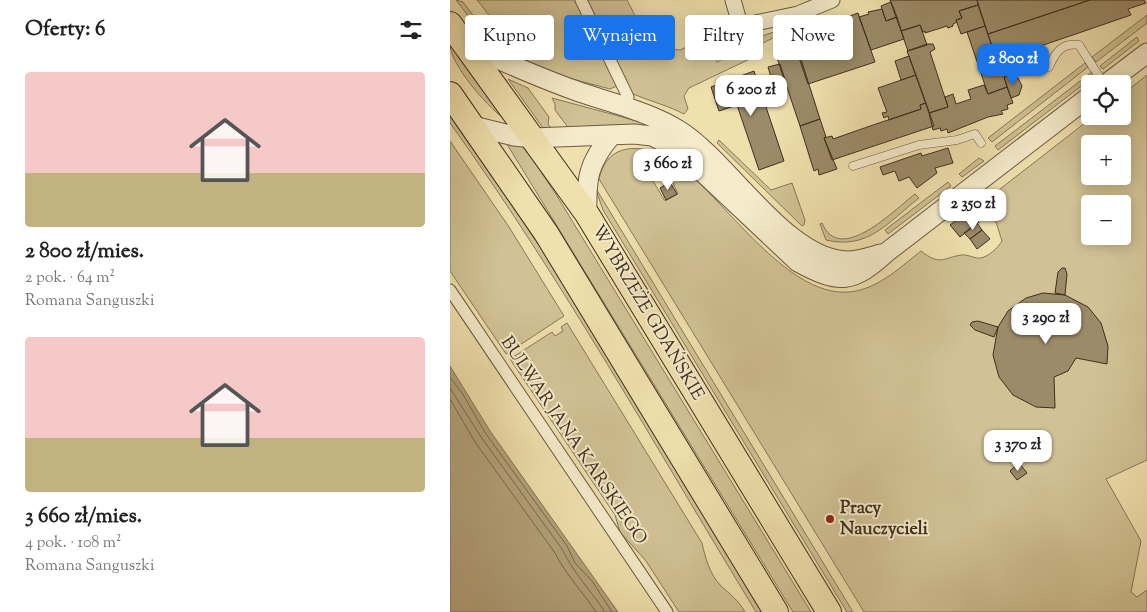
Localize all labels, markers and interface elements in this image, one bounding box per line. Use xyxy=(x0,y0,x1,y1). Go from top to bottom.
text: Oferty: 6 xyxy=(25,15,105,45)
chip: Kupno xyxy=(465,15,554,60)
chip: Wynajem xyxy=(564,15,675,60)
chip: Filtry xyxy=(685,15,763,60)
chip: Nowe xyxy=(773,15,853,60)
icon: filters xyxy=(397,16,425,44)
pin: 2 800 zł xyxy=(961,44,1065,86)
text: 2 800 zł xyxy=(988,48,1038,71)
pin: 6 200 zł xyxy=(699,74,803,117)
map controls xyxy=(1081,75,1131,245)
button: locate xyxy=(1081,75,1131,125)
text: 6 200 zł xyxy=(726,79,776,102)
icon: home xyxy=(180,105,270,195)
button: + xyxy=(1081,135,1131,185)
pin: 3 660 zł xyxy=(616,148,720,191)
text: 3 660 zł xyxy=(644,153,692,176)
pin: 2 350 zł xyxy=(921,188,1025,231)
text: 2 350 zł xyxy=(950,193,996,216)
button: − xyxy=(1081,195,1131,245)
street label: WYBRZEŻE GDAŃSKIE xyxy=(584,220,711,406)
text: 2 800 zł/mies. xyxy=(25,237,144,267)
text: 2 pok. · 64 m² xyxy=(25,267,115,290)
text: Romana Sanguszki xyxy=(25,290,154,313)
pin: 3 290 zł xyxy=(994,302,1098,345)
text: 3 290 zł xyxy=(1022,307,1070,330)
street label: BULWAR JANA KARSKIEGO xyxy=(493,331,653,551)
icon: home xyxy=(180,370,270,460)
pin: 3 370 zł xyxy=(966,430,1070,472)
text: 3 370 zł xyxy=(995,434,1041,457)
place label: Pracy Nauczycieli xyxy=(840,496,929,543)
text: 3 660 zł/mies. xyxy=(25,502,142,532)
marker: Pracy Nauczycieli xyxy=(824,513,836,525)
text: 4 pok. · 108 m² xyxy=(25,532,121,555)
text: Romana Sanguszki xyxy=(25,555,154,578)

